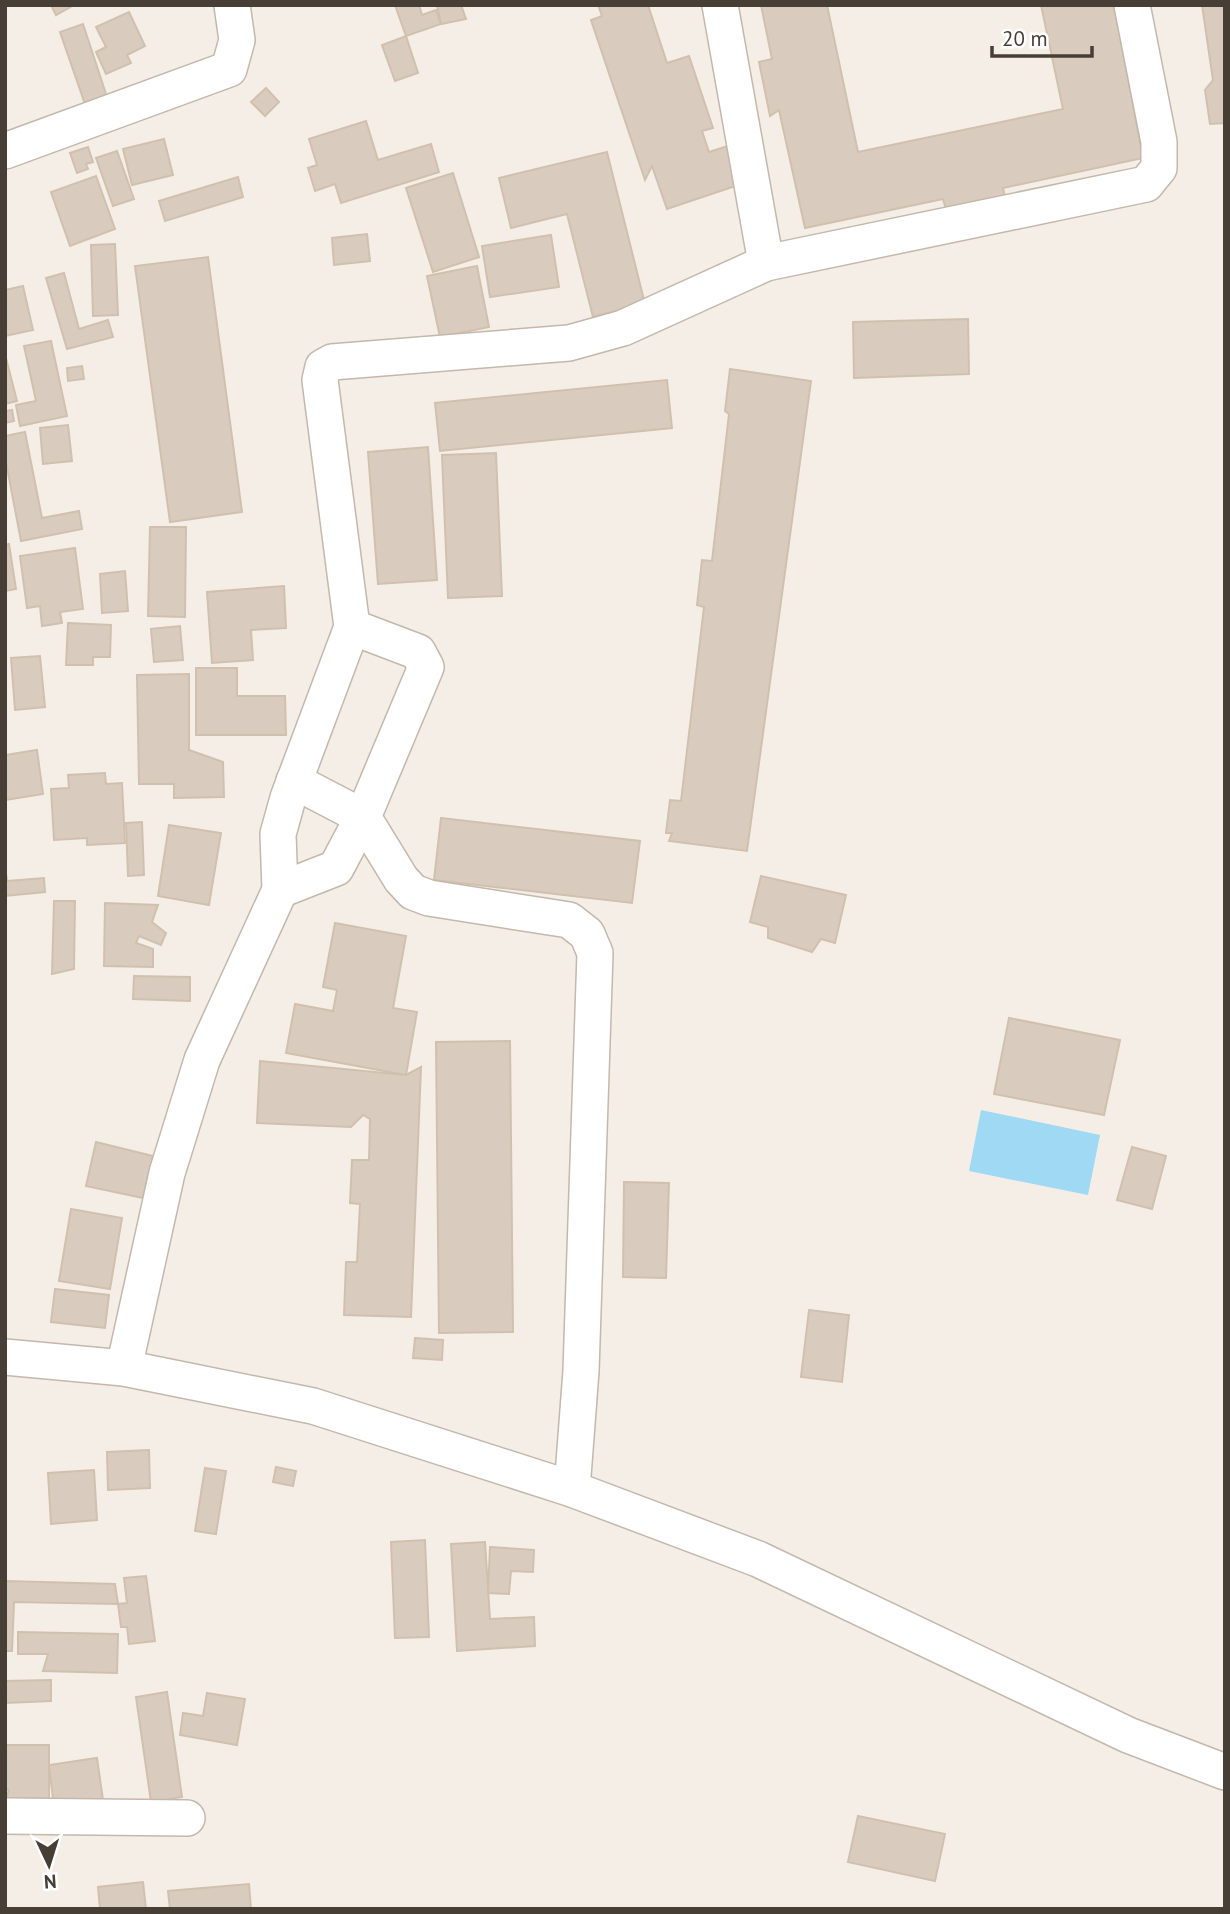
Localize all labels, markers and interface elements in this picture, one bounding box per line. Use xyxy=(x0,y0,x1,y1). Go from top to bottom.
scale bar xyxy=(992,14,1092,58)
text: 20 m xyxy=(1002,25,1048,52)
north arrow xyxy=(14,1830,84,1900)
text: N xyxy=(43,1870,57,1894)

